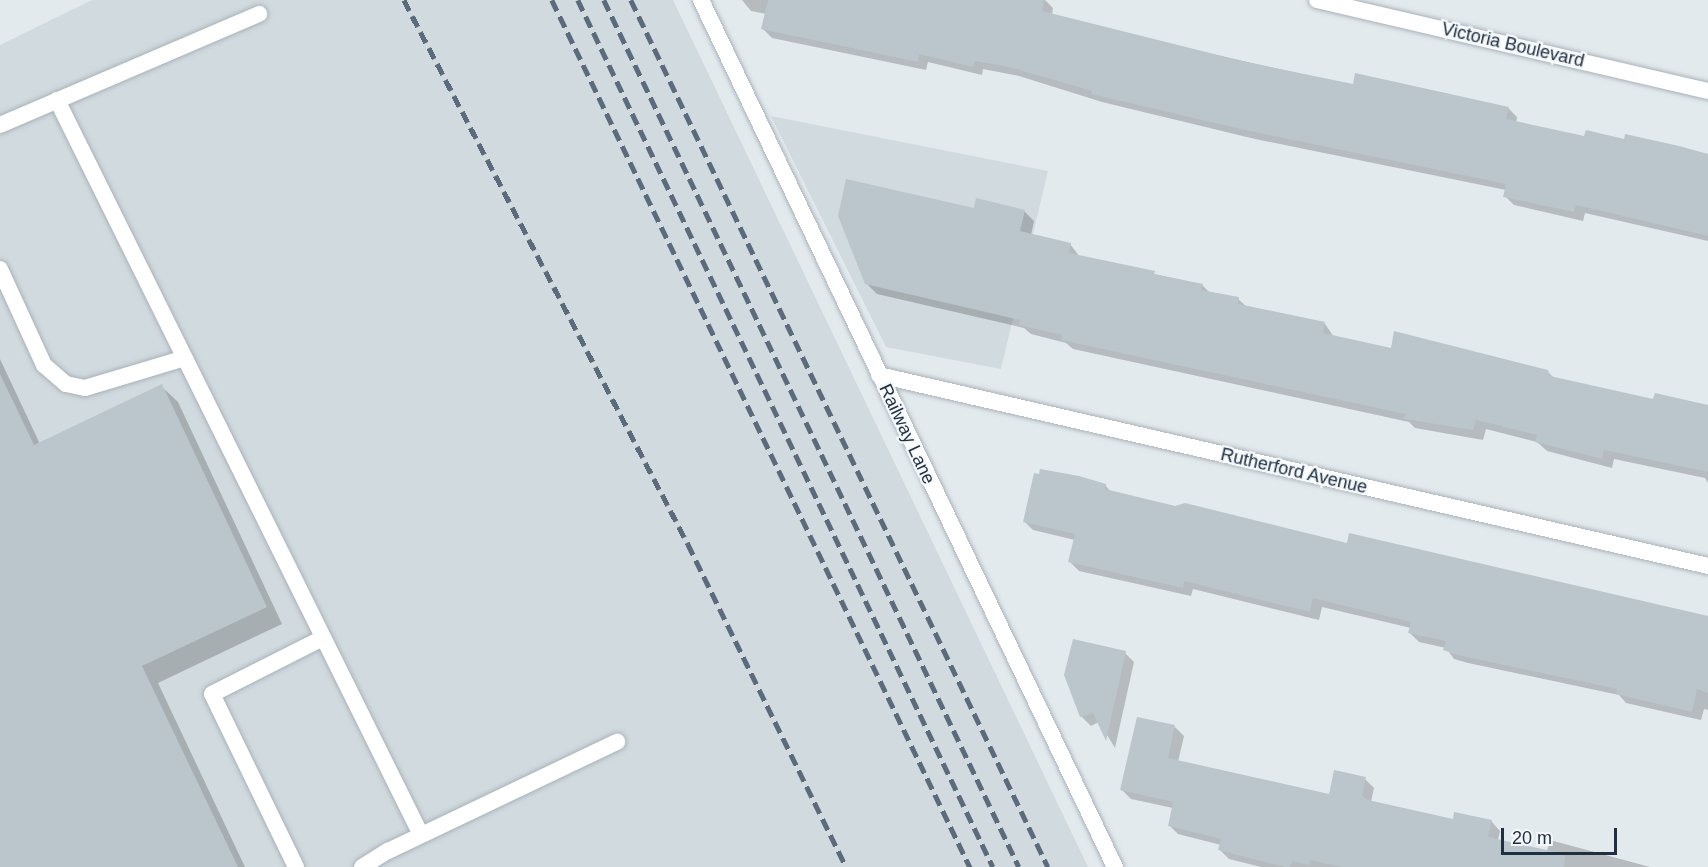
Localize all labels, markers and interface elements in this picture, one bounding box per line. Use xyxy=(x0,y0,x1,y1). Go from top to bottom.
street label: Victoria Boulevard xyxy=(1440,18,1586,72)
street label: Railway Lane xyxy=(874,380,940,488)
street label: Rutherford Avenue xyxy=(1218,444,1370,498)
scale bar xyxy=(1504,816,1620,854)
text: 20 m xyxy=(1512,828,1552,848)

